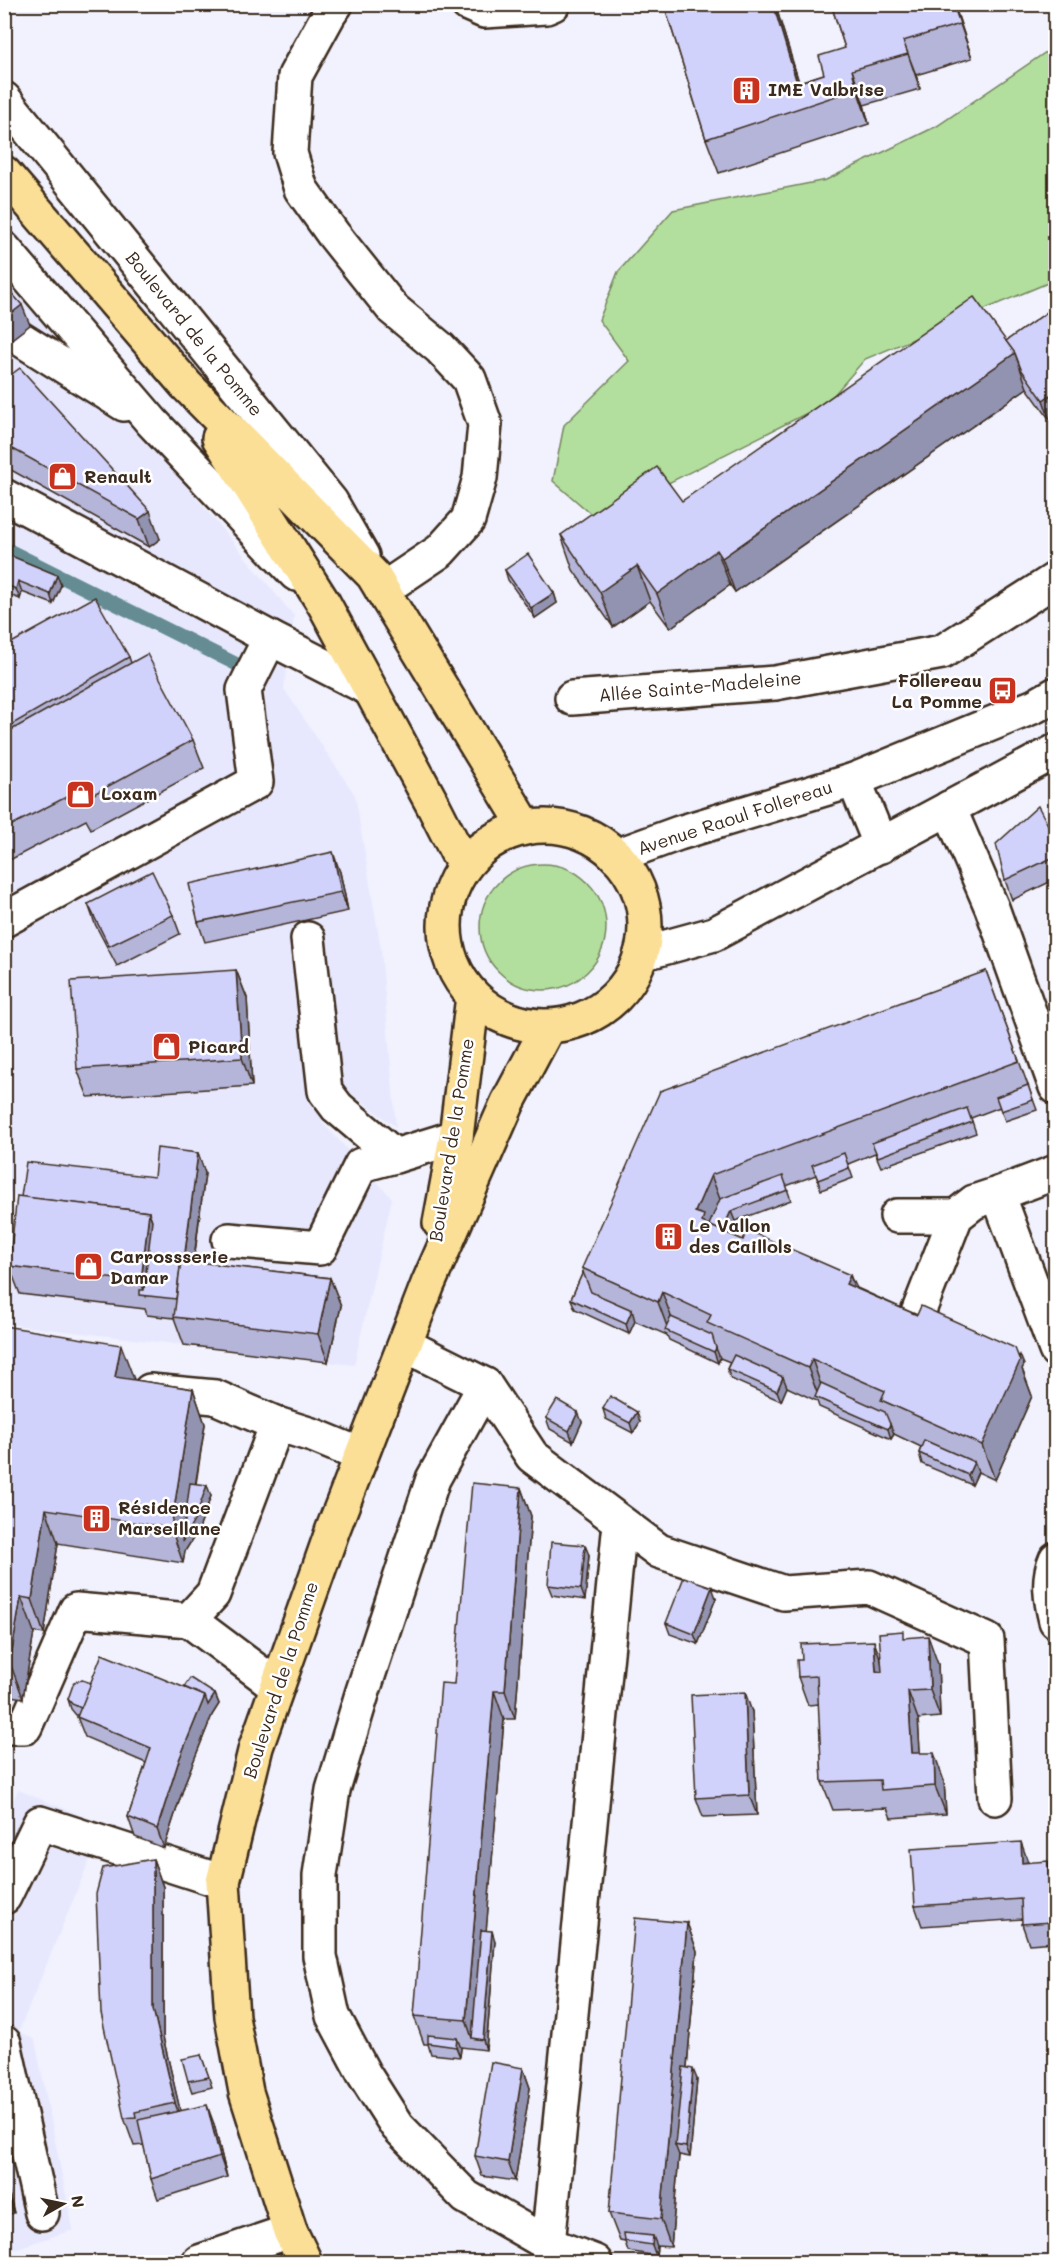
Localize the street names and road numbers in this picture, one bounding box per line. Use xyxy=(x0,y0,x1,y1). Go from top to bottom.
street label: Boulevard de la Pomme xyxy=(121,246,269,421)
street label: Allée Sainte-Madeleine xyxy=(598,665,802,707)
street label: Avenue Raoul Follereau xyxy=(634,774,835,860)
street label: Boulevard de la Pomme xyxy=(423,1036,479,1243)
street label: Boulevard de la Pomme xyxy=(237,1578,323,1781)

